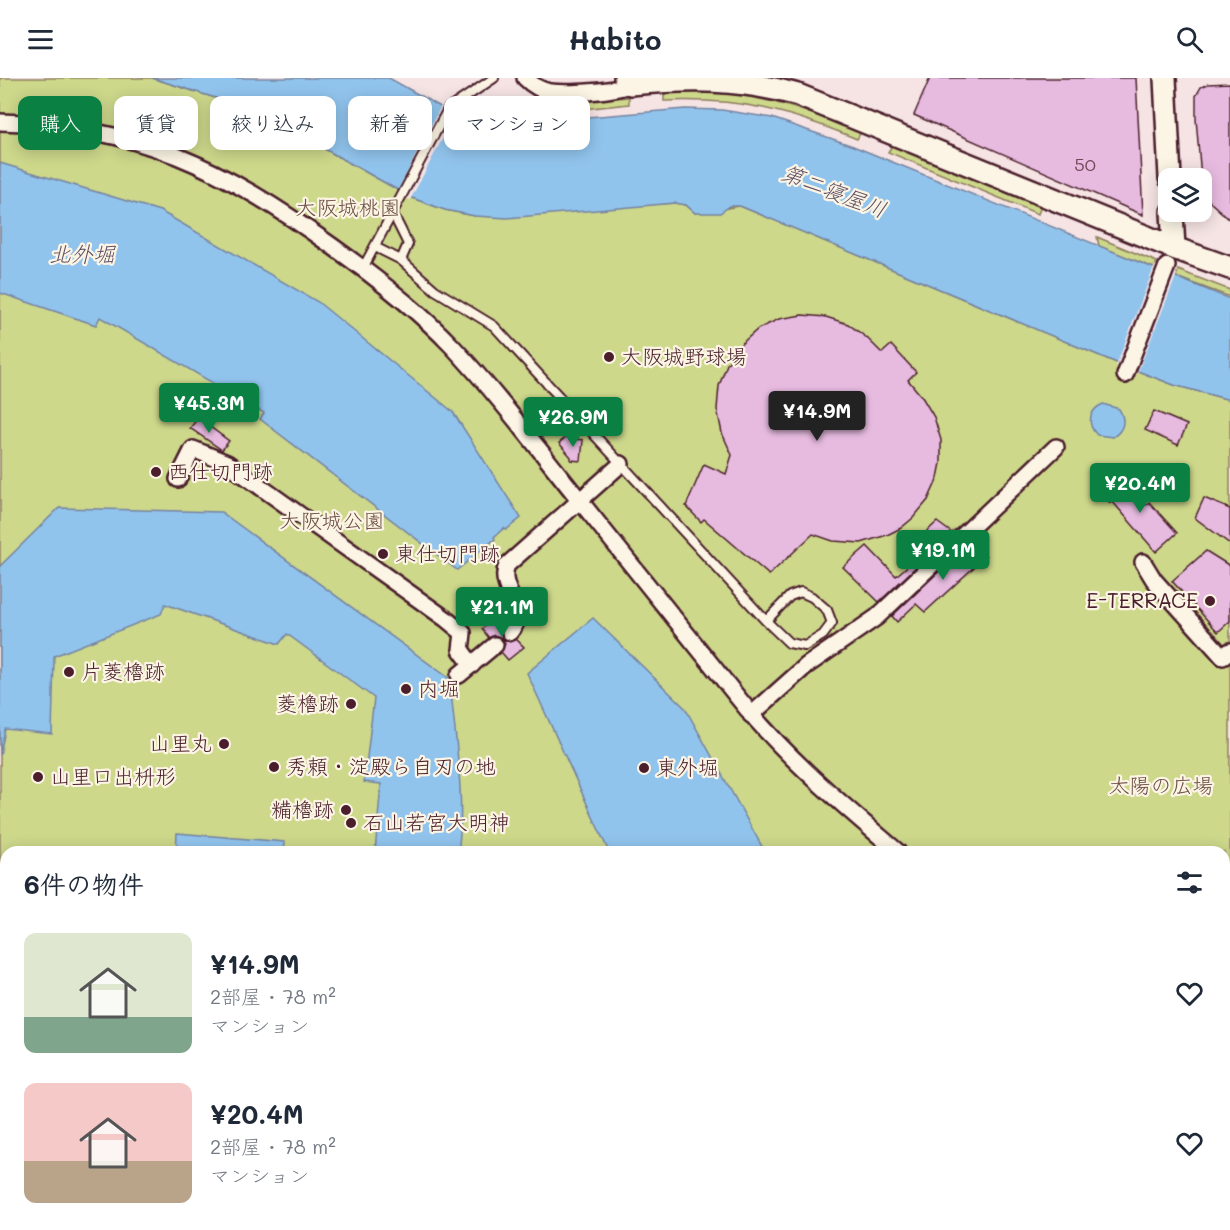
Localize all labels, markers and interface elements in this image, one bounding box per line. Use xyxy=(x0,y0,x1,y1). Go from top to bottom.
text: Habito xyxy=(569,22,662,57)
icon: menu xyxy=(24,23,57,56)
icon: search xyxy=(1173,23,1206,56)
chip: 購入 xyxy=(18,96,102,150)
chip: 賃貸 xyxy=(114,96,198,150)
chip: 絞り込み xyxy=(210,96,336,150)
chip: 新着 xyxy=(348,96,432,150)
chip: マンション xyxy=(444,96,590,150)
house number: 50 xyxy=(1074,152,1096,176)
water label: 第二寝屋川 xyxy=(778,157,891,224)
map controls xyxy=(1158,168,1212,222)
button: layers xyxy=(1158,168,1212,222)
park label: 大阪城桃園 xyxy=(296,193,401,220)
water label: 北外堀 xyxy=(49,239,117,268)
place label: 大阪城野球場 xyxy=(621,342,747,369)
marker: 大阪城野球場 xyxy=(602,350,616,364)
pin: ¥45.3M xyxy=(160,383,258,434)
text: ¥45.3M xyxy=(173,389,245,415)
pin: ¥14.9M xyxy=(768,391,866,442)
pin: ¥26.9M xyxy=(524,397,622,448)
text: ¥14.9M xyxy=(783,397,852,423)
text: ¥26.9M xyxy=(538,403,608,429)
place label: 西仕切門跡 xyxy=(168,457,273,484)
pin: ¥20.4M xyxy=(1091,463,1189,514)
marker: 西仕切門跡 xyxy=(149,465,163,479)
text: ¥20.4M xyxy=(1104,469,1176,495)
park label: 大阪城公園 xyxy=(280,506,385,533)
pin: ¥19.1M xyxy=(894,530,992,581)
text: ¥19.1M xyxy=(910,536,976,562)
place label: 東仕切門跡 xyxy=(395,539,500,566)
marker: 東仕切門跡 xyxy=(376,547,390,561)
place label: E-TERRACE xyxy=(1086,586,1198,613)
pin: ¥21.1M xyxy=(453,587,551,638)
text: ¥21.1M xyxy=(470,593,534,619)
marker: E-TERRACE xyxy=(1203,594,1217,608)
place label: 片菱櫓跡 xyxy=(81,657,165,684)
marker: 片菱櫓跡 xyxy=(62,665,76,679)
place label: 内堀 xyxy=(418,674,460,701)
marker: 内堀 xyxy=(399,682,413,696)
place label: 菱櫓跡 xyxy=(276,689,339,716)
marker: 菱櫓跡 xyxy=(344,697,358,711)
place label: 山里丸 xyxy=(149,729,212,756)
marker: 山里丸 xyxy=(217,737,231,751)
place label: 秀頼・淀殿ら自刃の地 xyxy=(286,752,496,779)
place label: 東外堀 xyxy=(656,753,719,780)
marker: 秀頼・淀殿ら自刃の地 xyxy=(267,760,281,774)
marker: 東外堀 xyxy=(637,761,651,775)
place label: 山里口出枡形 xyxy=(50,762,176,789)
marker: 山里口出枡形 xyxy=(31,770,45,784)
park label: 太陽の広場 xyxy=(1109,771,1214,798)
place label: 糒櫓跡 xyxy=(271,795,334,822)
marker: 糒櫓跡 xyxy=(339,803,353,817)
place label: 石山若宮大明神 xyxy=(363,808,510,835)
marker: 石山若宮大明神 xyxy=(344,816,358,830)
icon: filters xyxy=(1173,866,1206,899)
text: 6件の物件 xyxy=(24,867,144,901)
text: ¥14.9M xyxy=(210,947,300,981)
icon: home xyxy=(72,957,144,1029)
icon: heart xyxy=(1173,977,1206,1010)
text: 2部屋 · 78 m² xyxy=(210,983,336,1009)
text: マンション xyxy=(210,1012,309,1038)
text: ¥20.4M xyxy=(210,1097,304,1131)
icon: home xyxy=(72,1107,144,1179)
icon: heart xyxy=(1173,1127,1206,1160)
text: 2部屋 · 78 m² xyxy=(210,1133,336,1159)
text: マンション xyxy=(210,1162,309,1188)

